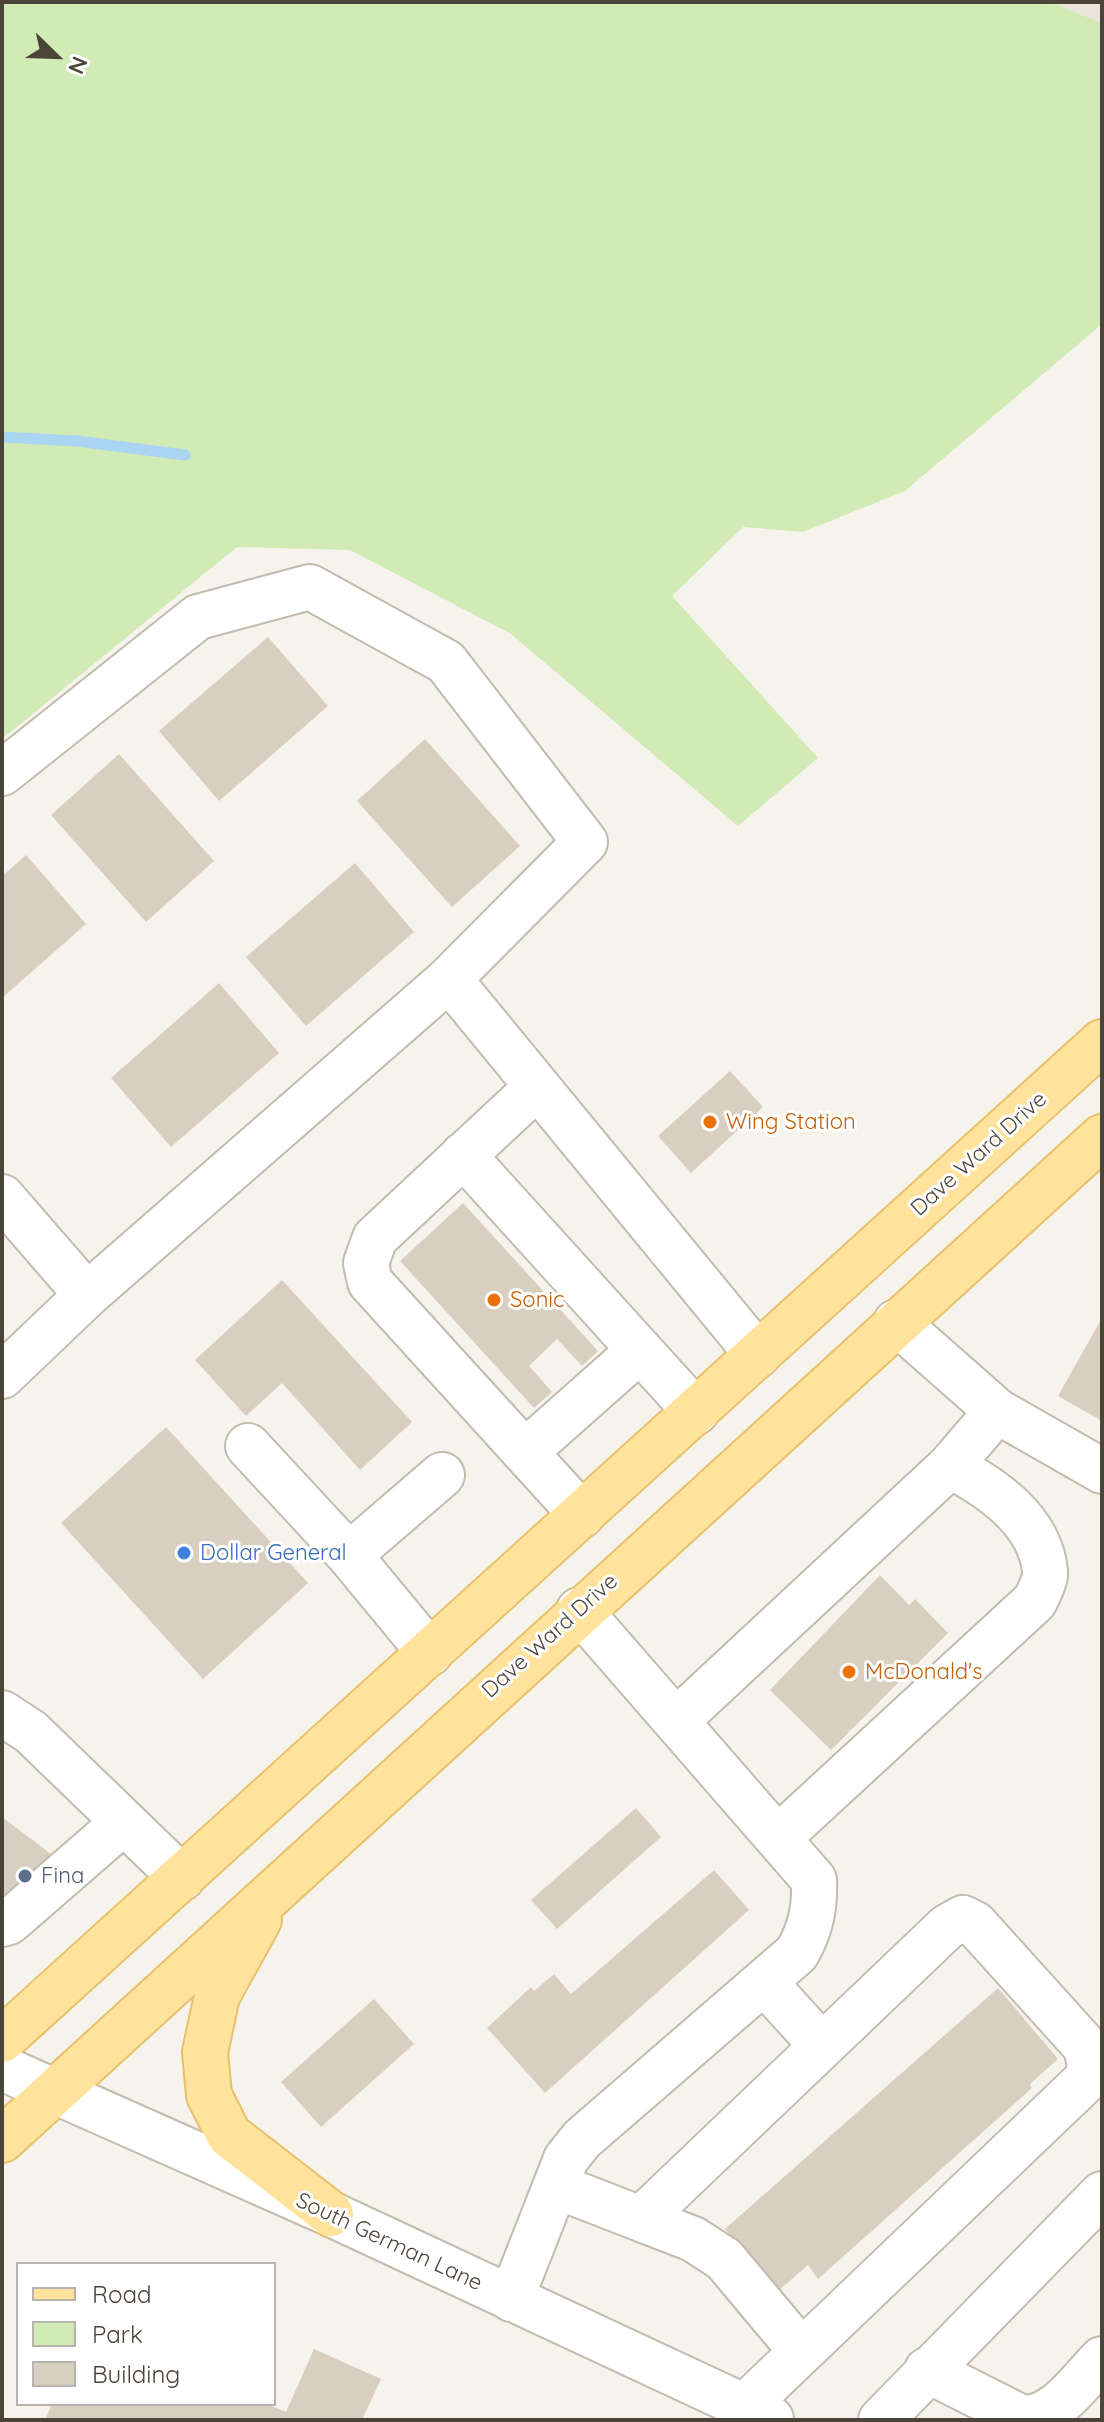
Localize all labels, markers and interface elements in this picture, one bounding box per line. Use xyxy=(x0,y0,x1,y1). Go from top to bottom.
north arrow xyxy=(16,16,96,96)
text: N xyxy=(62,52,94,78)
street label: Dave Ward Drive xyxy=(906,1086,1052,1222)
place label: Wing Station xyxy=(726,1109,856,1135)
marker: Wing Station xyxy=(701,1113,719,1131)
place label: Sonic xyxy=(510,1287,564,1313)
marker: Sonic xyxy=(485,1291,503,1309)
place label: Dollar General xyxy=(200,1540,347,1566)
marker: Dollar General xyxy=(175,1544,193,1562)
street label: Dave Ward Drive xyxy=(477,1568,623,1704)
place label: McDonald's xyxy=(865,1659,983,1685)
marker: McDonald's xyxy=(840,1663,858,1681)
place label: Fina xyxy=(41,1863,84,1889)
marker: Fina xyxy=(16,1867,34,1885)
street label: South German Lane xyxy=(292,2187,486,2297)
legend xyxy=(16,2262,276,2406)
text: Road xyxy=(92,2279,152,2309)
text: Park xyxy=(92,2319,143,2349)
text: Building xyxy=(92,2359,180,2389)

